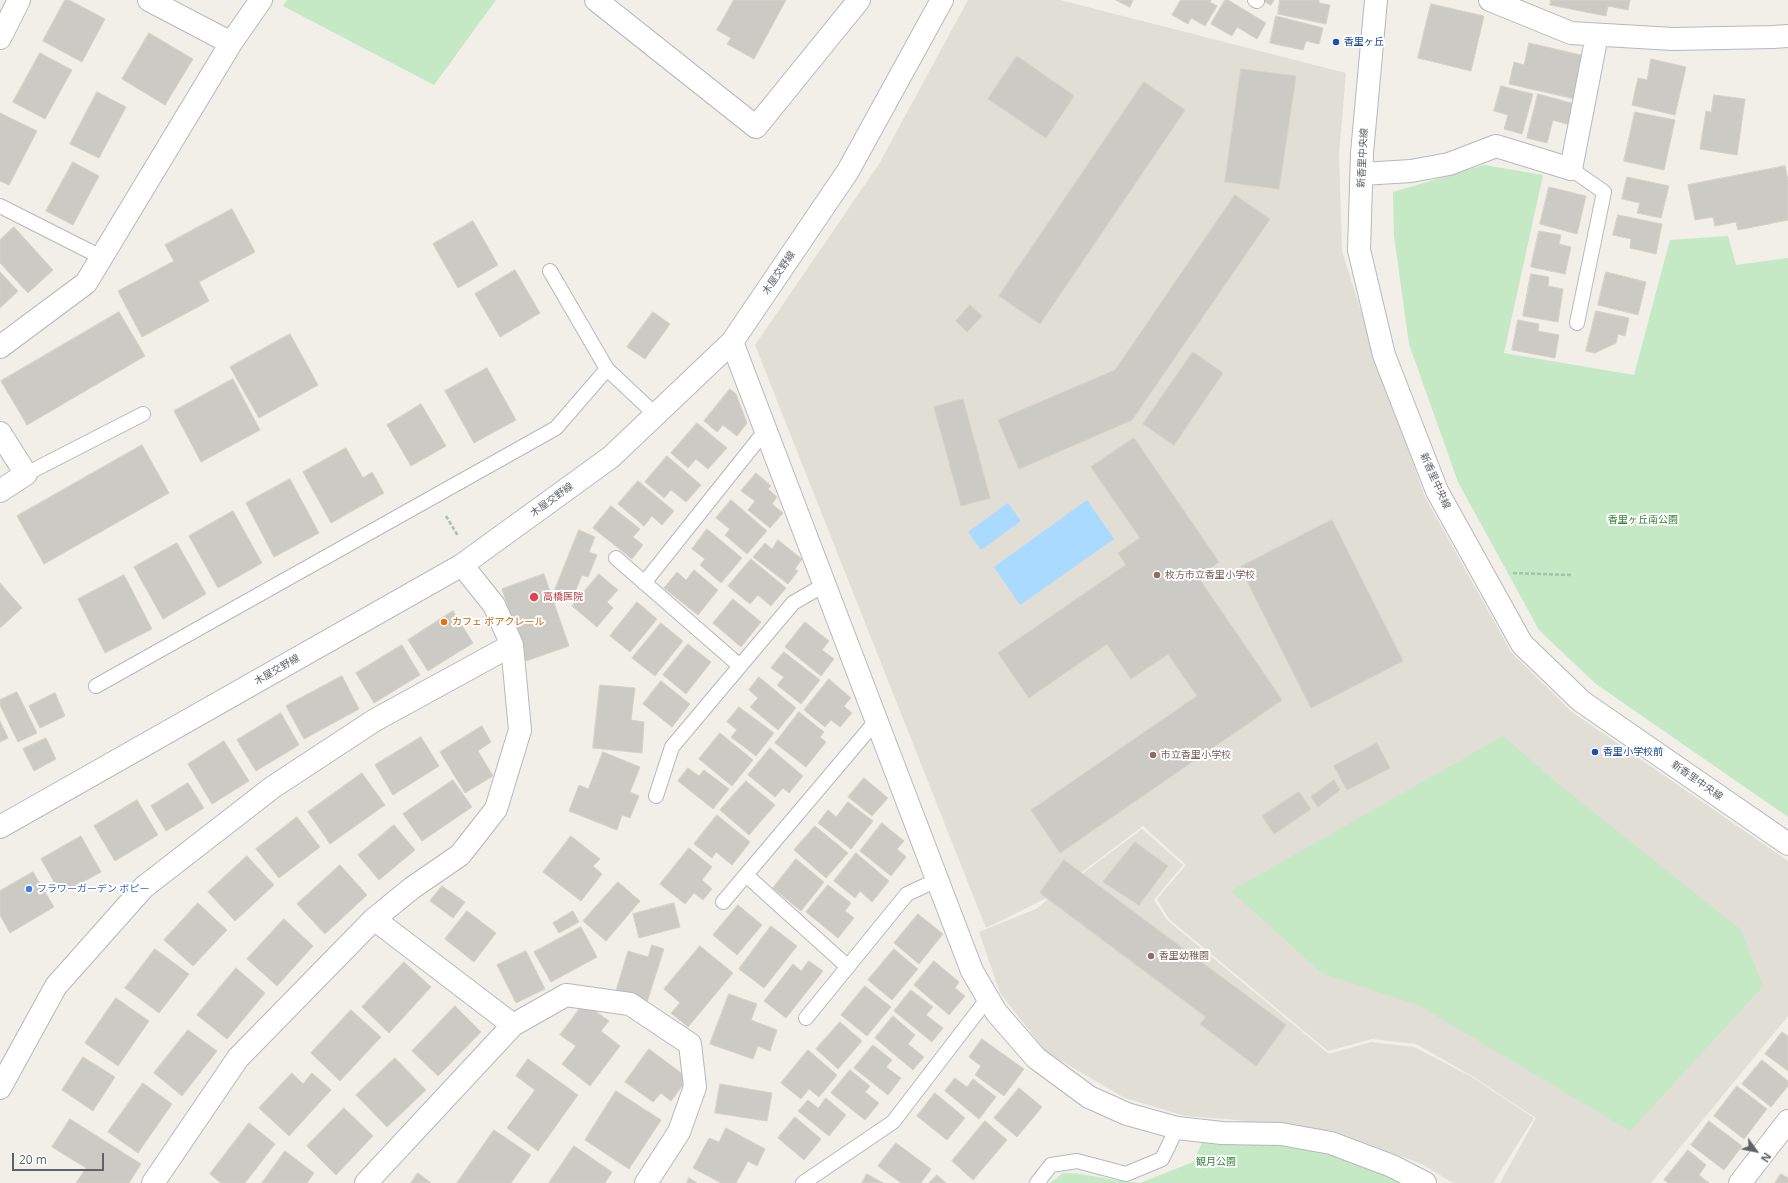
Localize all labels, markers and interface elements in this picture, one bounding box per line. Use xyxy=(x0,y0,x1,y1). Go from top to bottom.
place label: 香里ヶ丘 xyxy=(1344,36,1384,48)
marker: 香里ヶ丘 xyxy=(1331,37,1341,47)
street label: 新香里中央線 xyxy=(1355,128,1371,188)
street label: 木屋交野線 xyxy=(760,249,798,297)
street label: 新香里中央線 xyxy=(1417,451,1453,511)
street label: 木屋交野線 xyxy=(528,480,576,520)
park label: 香里ヶ丘南公園 xyxy=(1608,514,1678,526)
place label: 枚方市立香里小学校 xyxy=(1165,569,1255,581)
marker: 枚方市立香里小学校 xyxy=(1152,570,1162,580)
marker: 高橋医院 xyxy=(528,591,540,603)
place label: 高橋医院 xyxy=(543,591,583,603)
place label: カフェ ボアクレール xyxy=(452,616,545,628)
marker: カフェ ボアクレール xyxy=(439,617,449,627)
street label: 木屋交野線 xyxy=(252,652,302,688)
place label: 香里小学校前 xyxy=(1603,746,1663,758)
marker: 香里小学校前 xyxy=(1590,747,1600,757)
place label: 市立香里小学校 xyxy=(1161,749,1231,761)
marker: 市立香里小学校 xyxy=(1148,750,1158,760)
street label: 新香里中央線 xyxy=(1669,759,1725,803)
place label: フラワーガーデン ポピー xyxy=(37,883,150,895)
marker: フラワーガーデン ポピー xyxy=(24,884,34,894)
place label: 香里幼稚園 xyxy=(1159,950,1209,962)
marker: 香里幼稚園 xyxy=(1146,951,1156,961)
north arrow xyxy=(1736,1131,1776,1171)
scale bar xyxy=(14,1145,106,1171)
text: N xyxy=(1758,1150,1775,1166)
text: 20 m xyxy=(19,1151,47,1168)
park label: 観月公園 xyxy=(1196,1156,1236,1168)

